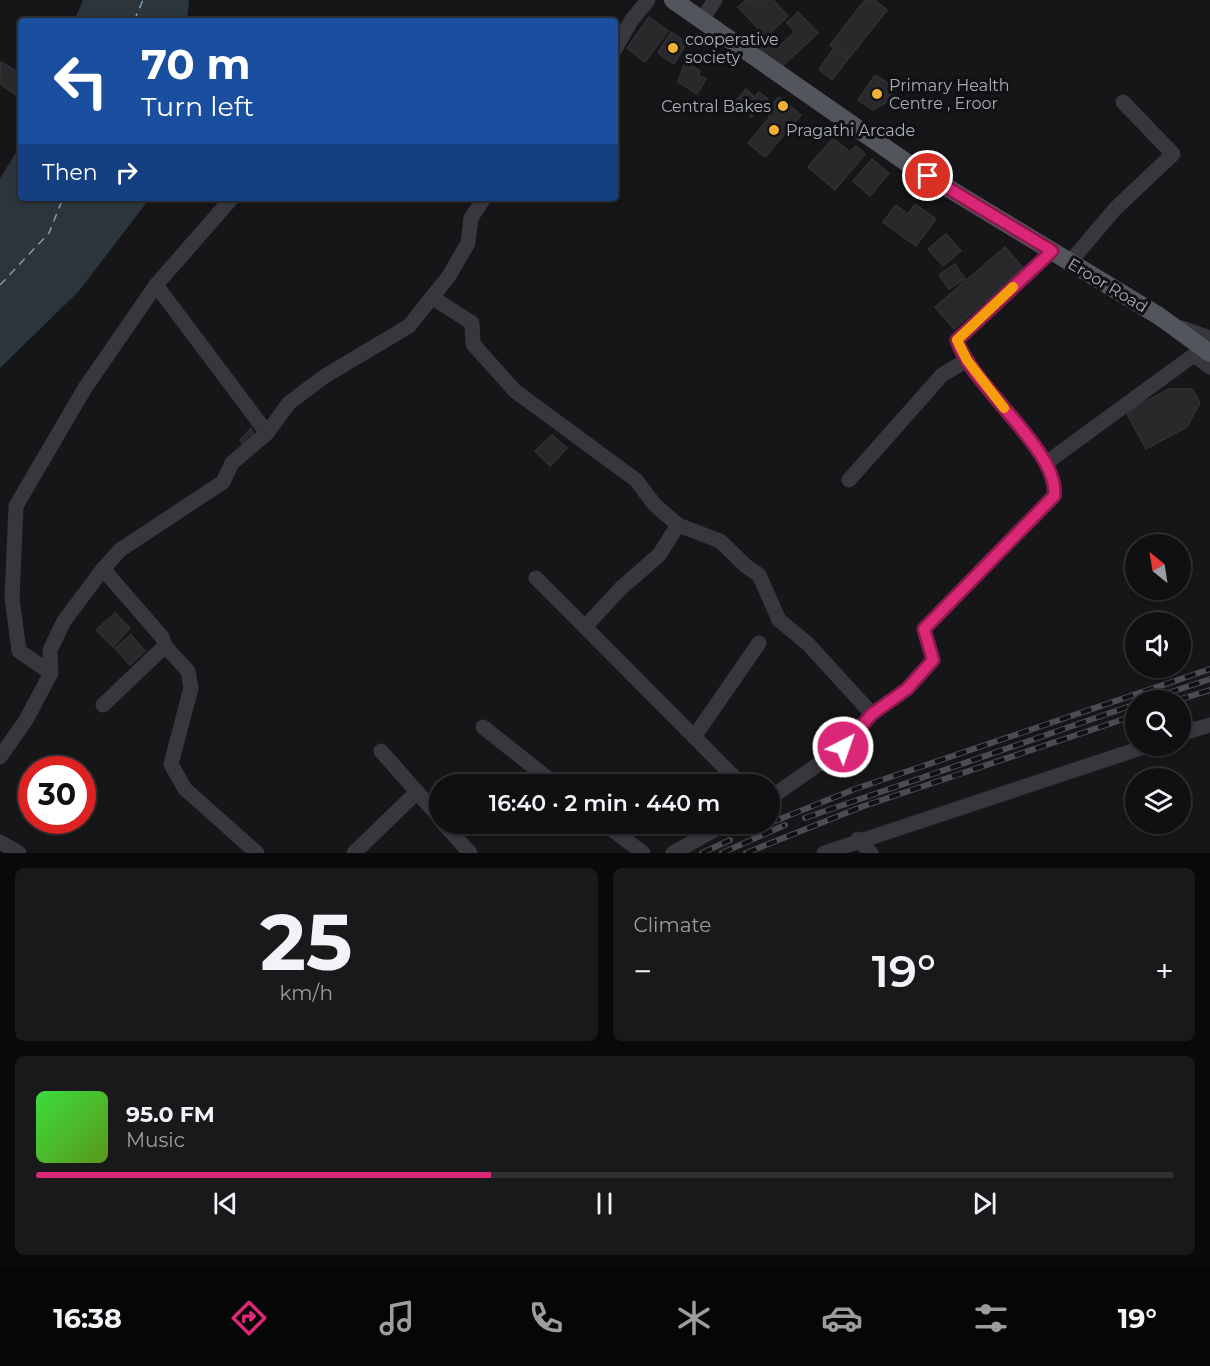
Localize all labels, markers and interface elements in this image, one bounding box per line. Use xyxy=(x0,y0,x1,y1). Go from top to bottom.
place label: cooperative society xyxy=(685,30,779,67)
text: 70 m xyxy=(141,38,251,90)
marker: cooperative society xyxy=(666,41,680,55)
icon: left xyxy=(42,42,120,120)
place label: Primary Health Centre , Eroor xyxy=(889,76,1010,113)
marker: Primary Health Centre , Eroor xyxy=(870,87,884,101)
text: Turn left xyxy=(141,90,254,123)
place label: Central Bakes xyxy=(661,97,771,116)
marker: Central Bakes xyxy=(776,99,790,113)
place label: Pragathi Arcade xyxy=(786,121,915,140)
marker: Pragathi Arcade xyxy=(767,123,781,137)
pin xyxy=(902,150,953,201)
icon: right xyxy=(110,156,143,189)
text: Then xyxy=(42,159,98,186)
icon: arrive xyxy=(911,159,944,192)
street label: Eroor Road xyxy=(1065,254,1151,317)
north arrow xyxy=(1125,534,1191,600)
map controls xyxy=(1125,534,1191,834)
button: sound xyxy=(1125,612,1191,678)
button: search xyxy=(1125,690,1191,756)
position arrow xyxy=(811,715,875,779)
speed limit sign: 30 xyxy=(18,756,96,834)
button: layers xyxy=(1125,768,1191,834)
text: 16:40 · 2 min · 440 m xyxy=(489,790,720,817)
text: 25 xyxy=(260,894,352,990)
text: Climate xyxy=(634,913,711,937)
text: 19° xyxy=(872,943,936,998)
text: − xyxy=(634,951,652,991)
text: + xyxy=(1155,951,1174,991)
text: km/h xyxy=(280,981,333,1005)
text: 95.0 FM xyxy=(126,1101,215,1128)
text: Music xyxy=(126,1128,185,1152)
icon: previous xyxy=(209,1187,242,1220)
icon: pause xyxy=(588,1187,621,1220)
icon: next xyxy=(968,1187,1001,1220)
icon: directions xyxy=(228,1297,270,1339)
icon: music xyxy=(376,1297,418,1339)
icon: phone xyxy=(525,1297,567,1339)
icon: climate xyxy=(673,1297,715,1339)
icon: car xyxy=(821,1297,863,1339)
icon: filters xyxy=(970,1297,1012,1339)
text: 16:38 xyxy=(53,1302,122,1335)
text: 19° xyxy=(1118,1302,1157,1335)

